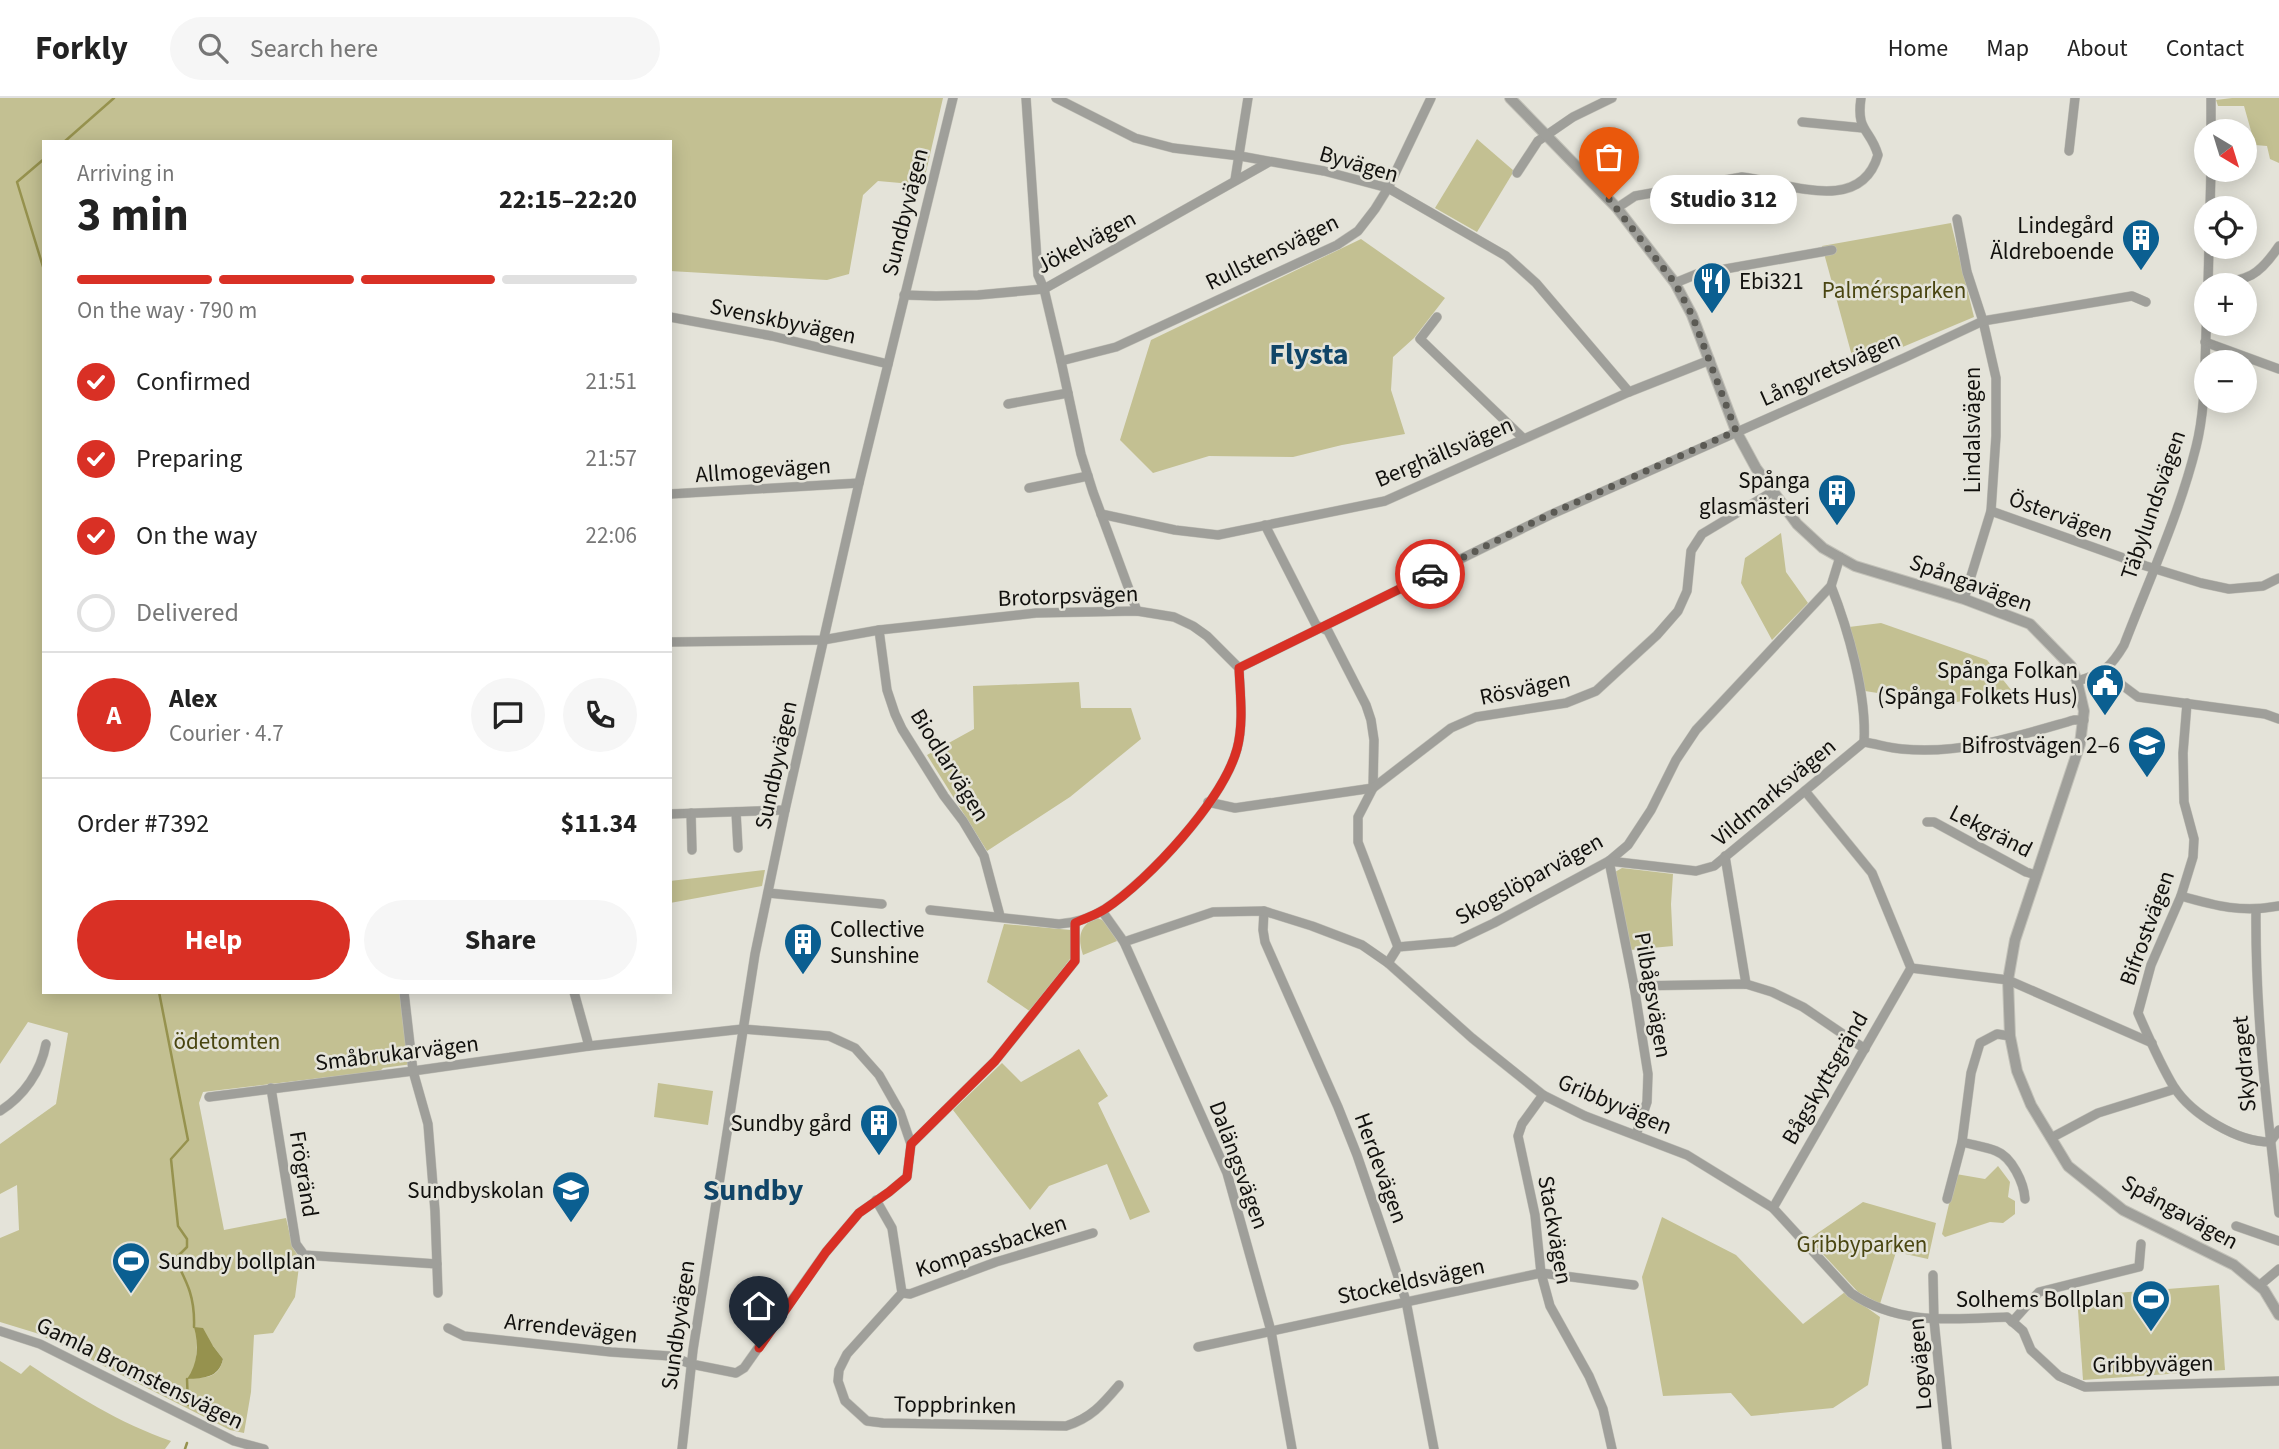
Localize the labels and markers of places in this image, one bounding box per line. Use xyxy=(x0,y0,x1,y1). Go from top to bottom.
pin xyxy=(1579,127,1639,199)
callout: Studio 312 xyxy=(1651,174,1798,224)
place label: Lindegård Äldreboende xyxy=(1990,209,2114,268)
building icon: Lindegård Äldreboende xyxy=(2120,217,2162,272)
restaurant icon: Ebi321 xyxy=(1691,260,1733,315)
place label: Ebi321 xyxy=(1739,265,1804,298)
place label: Spånga glasmästeri xyxy=(1699,464,1810,523)
building icon: Spånga glasmästeri xyxy=(1816,472,1858,527)
place label: Spånga Folkan (Spånga Folkets Hus) xyxy=(1877,654,2078,713)
public building icon: Spånga Folkan (Spånga Folkets Hus) xyxy=(2084,662,2126,717)
school or university icon: Bifrostvägen 2–6 xyxy=(2126,724,2168,779)
place label: Bifrostvägen 2–6 xyxy=(1961,729,2120,762)
place label: Collective Sunshine xyxy=(830,913,925,972)
building icon: Collective Sunshine xyxy=(782,921,824,976)
building icon: Sundby gård xyxy=(858,1102,900,1157)
place label: Sundby gård xyxy=(731,1107,852,1140)
school or university icon: Sundbyskolan xyxy=(550,1169,592,1224)
place label: Sundbyskolan xyxy=(407,1174,544,1207)
sports icon: Sundby bollplan xyxy=(110,1240,152,1295)
place label: Sundby bollplan xyxy=(158,1245,316,1278)
pin xyxy=(729,1276,789,1348)
sports icon: Solhems Bollplan xyxy=(2130,1278,2172,1333)
place label: Solhems Bollplan xyxy=(1956,1283,2124,1316)

